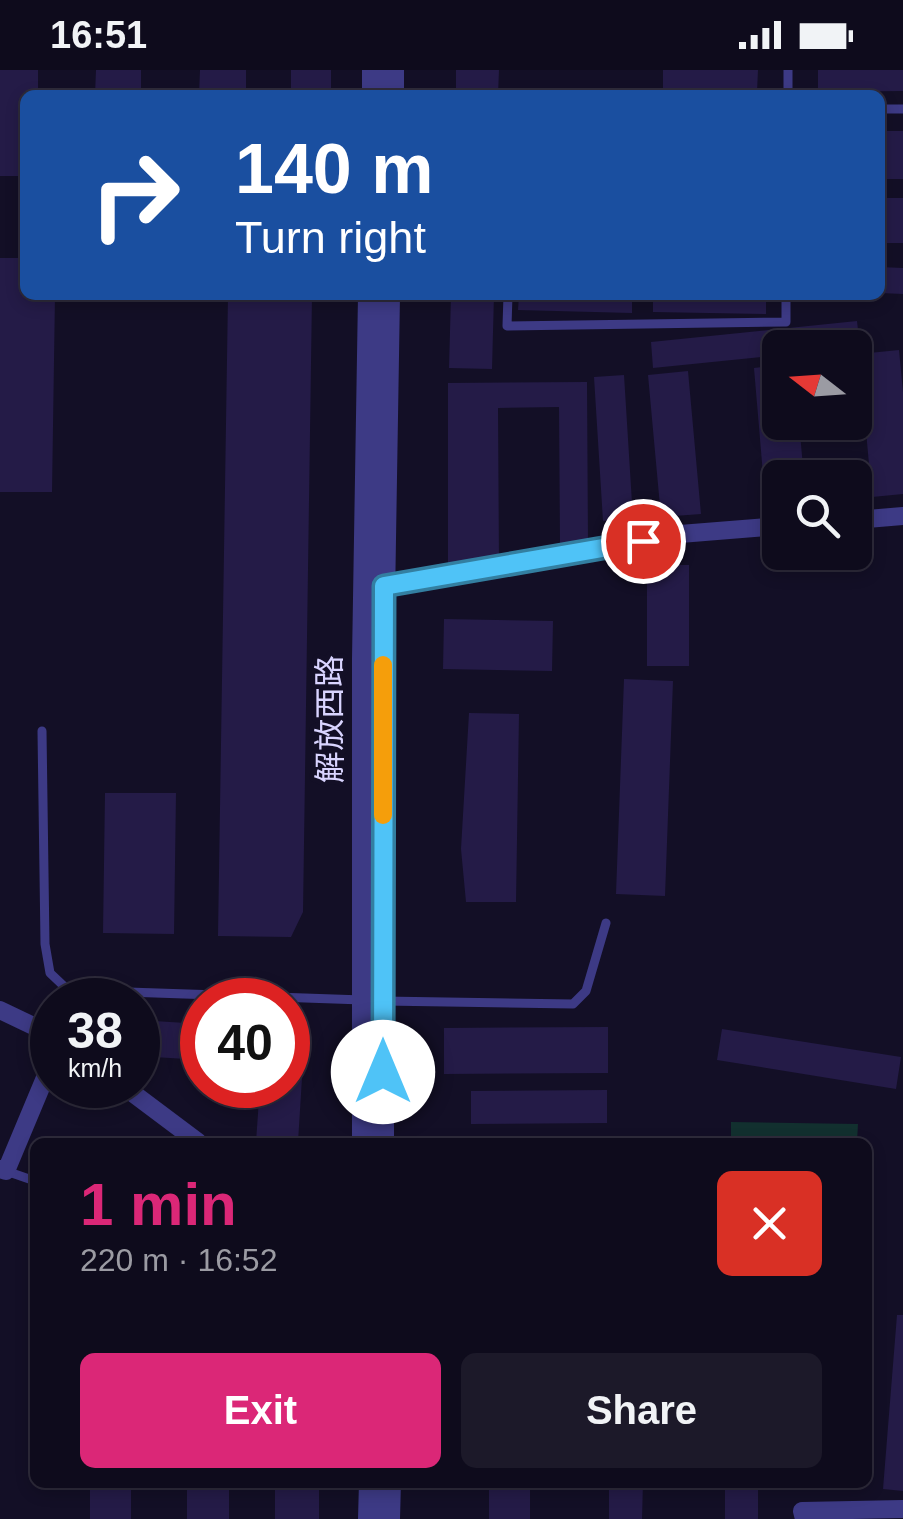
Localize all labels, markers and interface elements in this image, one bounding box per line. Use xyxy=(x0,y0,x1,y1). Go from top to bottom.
text: 16:51 xyxy=(50,14,147,56)
icon: right xyxy=(70,130,200,260)
text: 140 m xyxy=(235,130,433,208)
text: Turn right xyxy=(235,212,426,263)
north arrow xyxy=(762,330,872,440)
map controls xyxy=(762,330,872,570)
button: search xyxy=(762,460,872,570)
pin xyxy=(601,499,686,584)
icon: arrive xyxy=(616,514,671,569)
street label: 解放西路 xyxy=(312,655,348,783)
speed limit sign: 40 xyxy=(180,978,310,1108)
text: 38 xyxy=(67,1003,123,1059)
position arrow xyxy=(331,1020,435,1124)
text: km/h xyxy=(68,1054,122,1082)
text: 1 min xyxy=(80,1171,237,1238)
button: close xyxy=(717,1171,822,1276)
text: 220 m · 16:52 xyxy=(80,1242,277,1278)
button: Exit xyxy=(80,1353,441,1468)
button: Share xyxy=(461,1353,822,1468)

